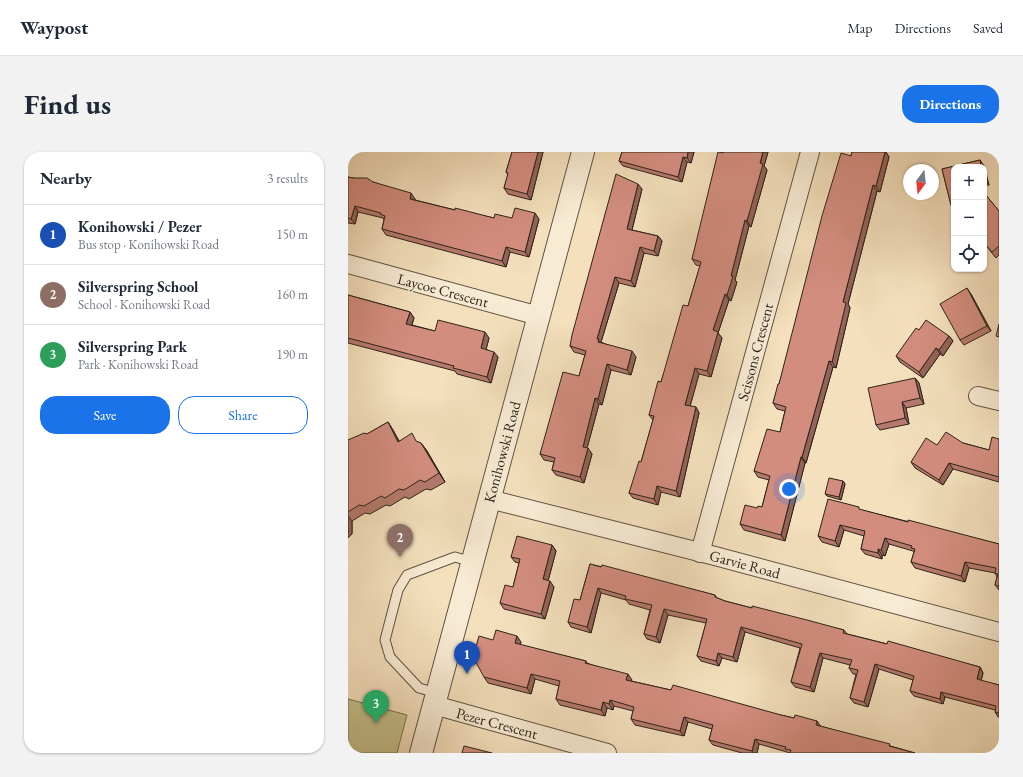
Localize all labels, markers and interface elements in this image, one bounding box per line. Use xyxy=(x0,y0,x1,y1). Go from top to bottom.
text: Waypost xyxy=(20,15,88,40)
text: Map xyxy=(847,19,873,37)
text: Directions xyxy=(895,19,951,37)
text: Saved xyxy=(973,19,1003,37)
button: Directions xyxy=(902,85,999,123)
text: Find us xyxy=(24,86,111,122)
north arrow xyxy=(903,164,939,200)
map controls xyxy=(951,164,987,272)
button: + xyxy=(951,164,987,200)
text: Nearby xyxy=(40,167,92,189)
text: 3 results xyxy=(267,170,308,187)
button: − xyxy=(951,200,987,236)
text: Konihowski / Pezer xyxy=(78,217,202,236)
text: 1 xyxy=(50,226,56,243)
text: 150 m xyxy=(277,226,308,243)
text: Bus stop · Konihowski Road xyxy=(78,236,219,253)
button: locate xyxy=(951,236,987,272)
street label: Laycoe Crescent xyxy=(395,269,491,311)
text: Silverspring School xyxy=(78,277,198,296)
text: 2 xyxy=(50,286,56,303)
text: 160 m xyxy=(277,286,308,303)
text: School · Konihowski Road xyxy=(78,296,210,313)
street label: Scissons Crescent xyxy=(733,301,777,403)
text: Silverspring Park xyxy=(78,337,187,356)
text: 3 xyxy=(50,346,56,363)
text: 190 m xyxy=(277,346,308,363)
text: Park · Konihowski Road xyxy=(78,356,198,373)
button: Save xyxy=(40,396,170,434)
button: Share xyxy=(178,396,308,434)
street label: Konihowski Road xyxy=(479,399,525,505)
your location xyxy=(779,479,799,499)
pin: 2 xyxy=(387,524,413,557)
street label: Garvie Road xyxy=(708,545,783,583)
pin: 1 xyxy=(454,641,480,674)
pin: 3 xyxy=(363,690,389,723)
street label: Pezer Crescent xyxy=(454,703,540,743)

